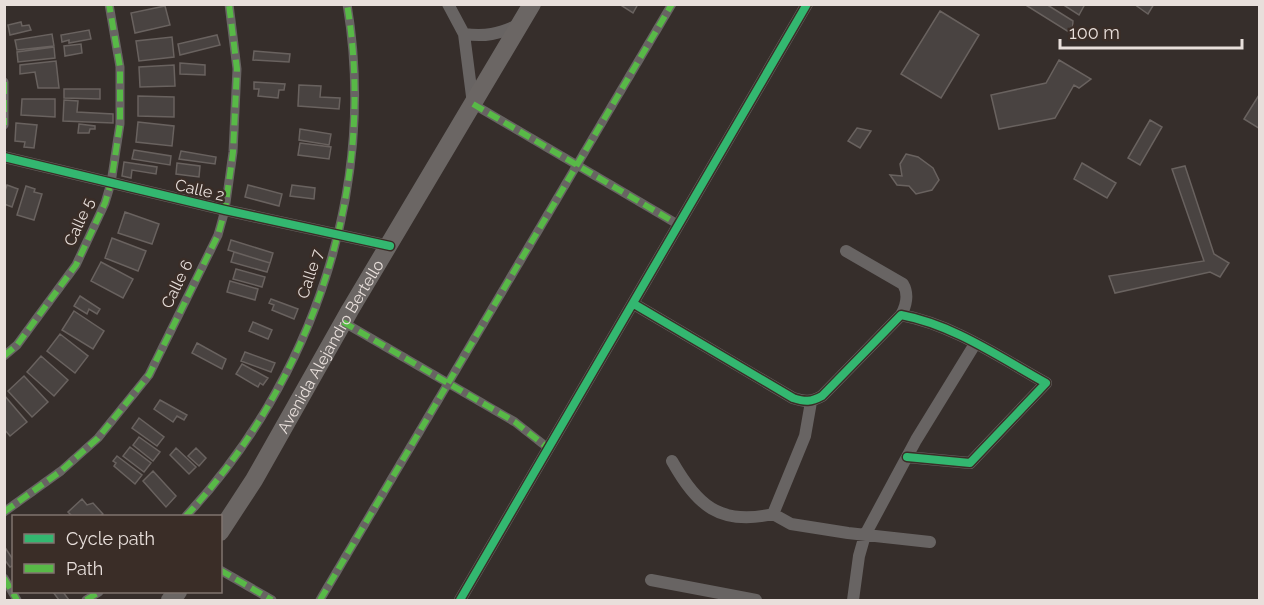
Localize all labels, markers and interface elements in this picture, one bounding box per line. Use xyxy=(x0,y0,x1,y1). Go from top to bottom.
scale bar xyxy=(1060,12,1242,50)
text: 100 m xyxy=(1069,22,1120,43)
street label: Calle 2 xyxy=(173,175,227,205)
street label: Calle 5 xyxy=(60,195,98,249)
street label: Calle 7 xyxy=(293,247,327,301)
street label: Avenida Alejandro Bertello xyxy=(273,256,387,436)
street label: Calle 6 xyxy=(157,257,197,311)
legend xyxy=(12,515,222,593)
text: Cycle path xyxy=(66,528,155,549)
text: Path xyxy=(66,558,103,579)

